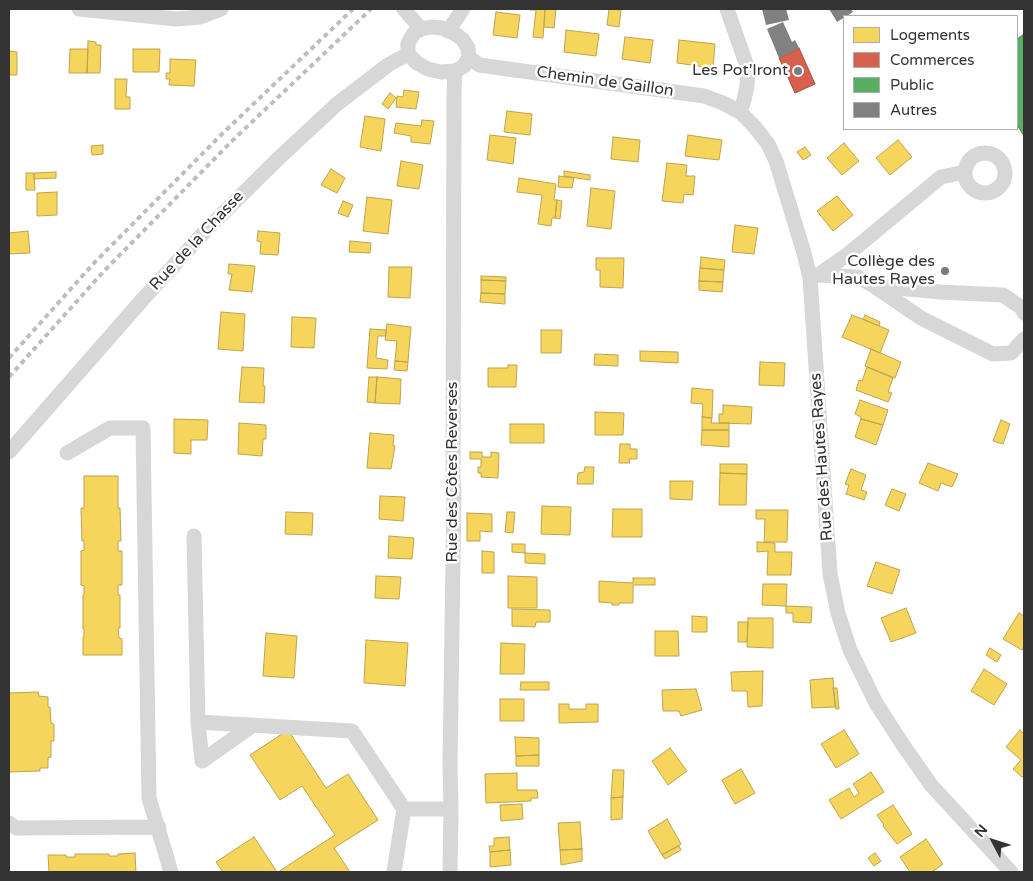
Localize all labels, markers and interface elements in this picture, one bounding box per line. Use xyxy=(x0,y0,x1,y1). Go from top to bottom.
legend xyxy=(843,15,1018,130)
text: Logements xyxy=(890,26,970,44)
text: Commerces xyxy=(890,51,974,69)
place label: Les Pot’Iront xyxy=(692,61,788,81)
street label: Chemin de Gaillon xyxy=(535,63,675,101)
marker: Les Pot’Iront xyxy=(792,65,804,77)
text: Public xyxy=(890,76,934,94)
text: Autres xyxy=(890,101,937,119)
street label: Rue de la Chasse xyxy=(146,187,248,295)
place label: Collège des Hautes Rayes xyxy=(832,252,935,290)
marker: Collège des Hautes Rayes xyxy=(939,265,951,277)
street label: Rue des Hautes Rayes xyxy=(807,372,837,542)
street label: Rue des Côtes Reverses xyxy=(443,381,463,563)
north arrow xyxy=(968,816,1018,866)
text: N xyxy=(971,821,991,841)

